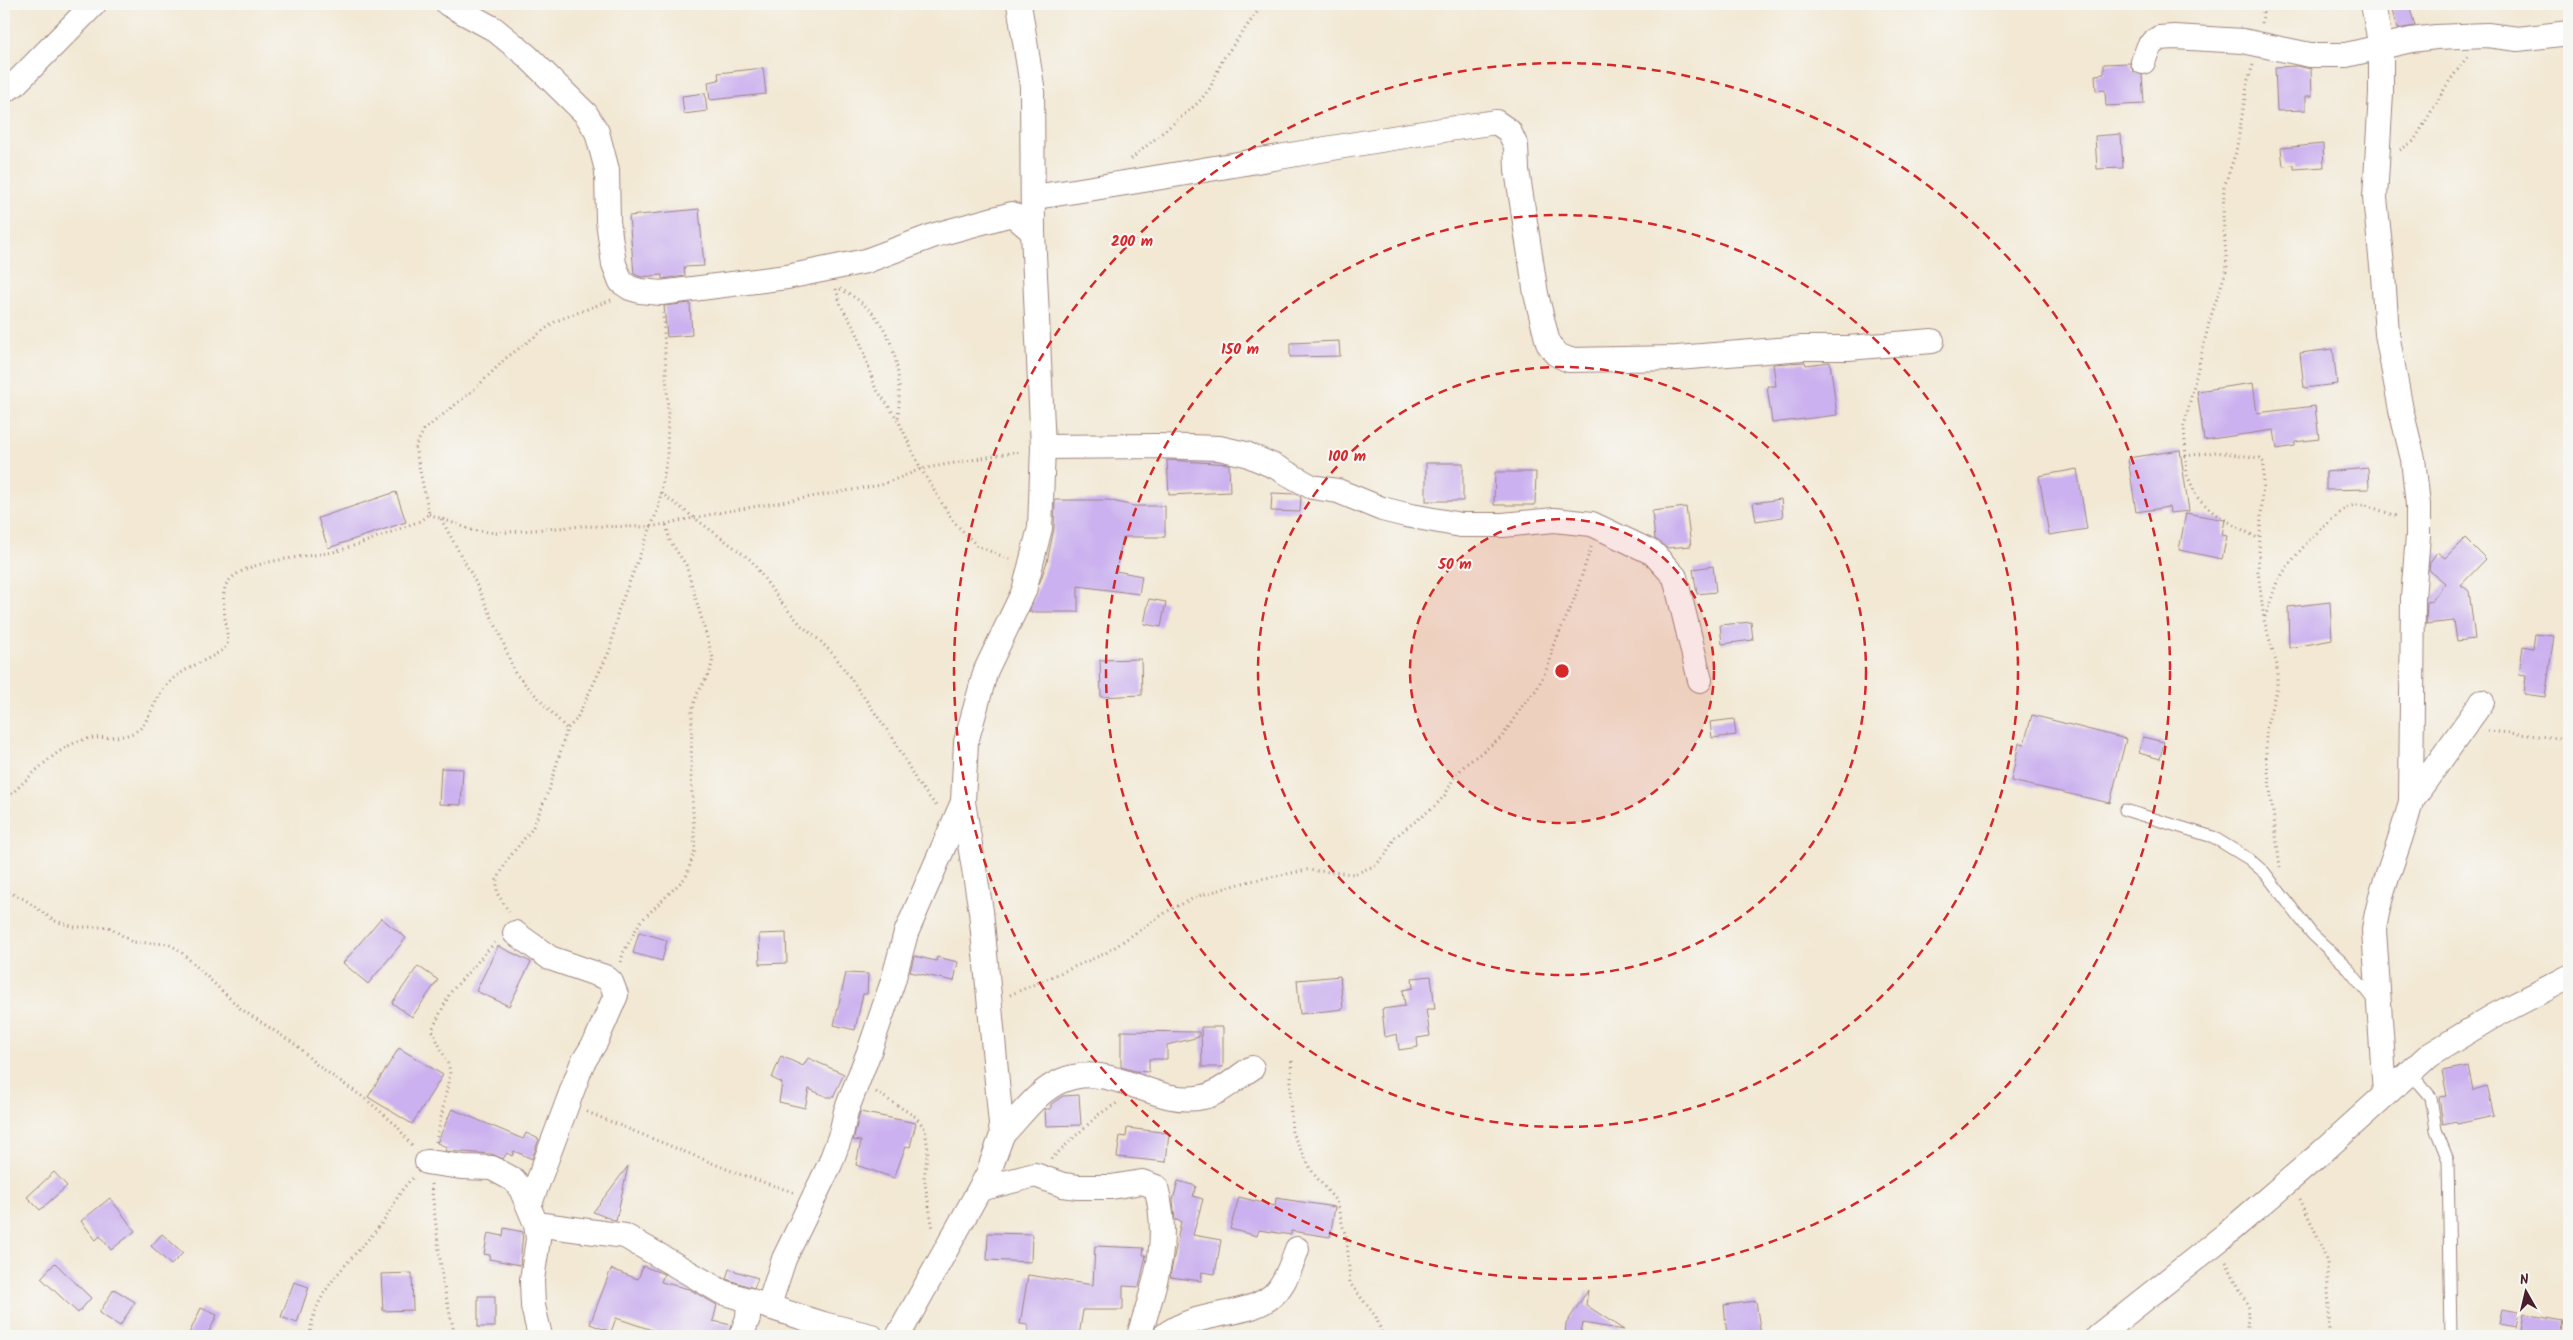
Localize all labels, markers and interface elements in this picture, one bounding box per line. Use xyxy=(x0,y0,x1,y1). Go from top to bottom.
text: 200 m xyxy=(1111,230,1153,254)
text: 150 m xyxy=(1221,338,1259,362)
text: 100 m xyxy=(1328,445,1366,469)
text: 50 m xyxy=(1437,553,1472,577)
centre of rings xyxy=(1553,662,1571,680)
north arrow xyxy=(2500,1268,2550,1318)
text: N xyxy=(2518,1269,2530,1292)

